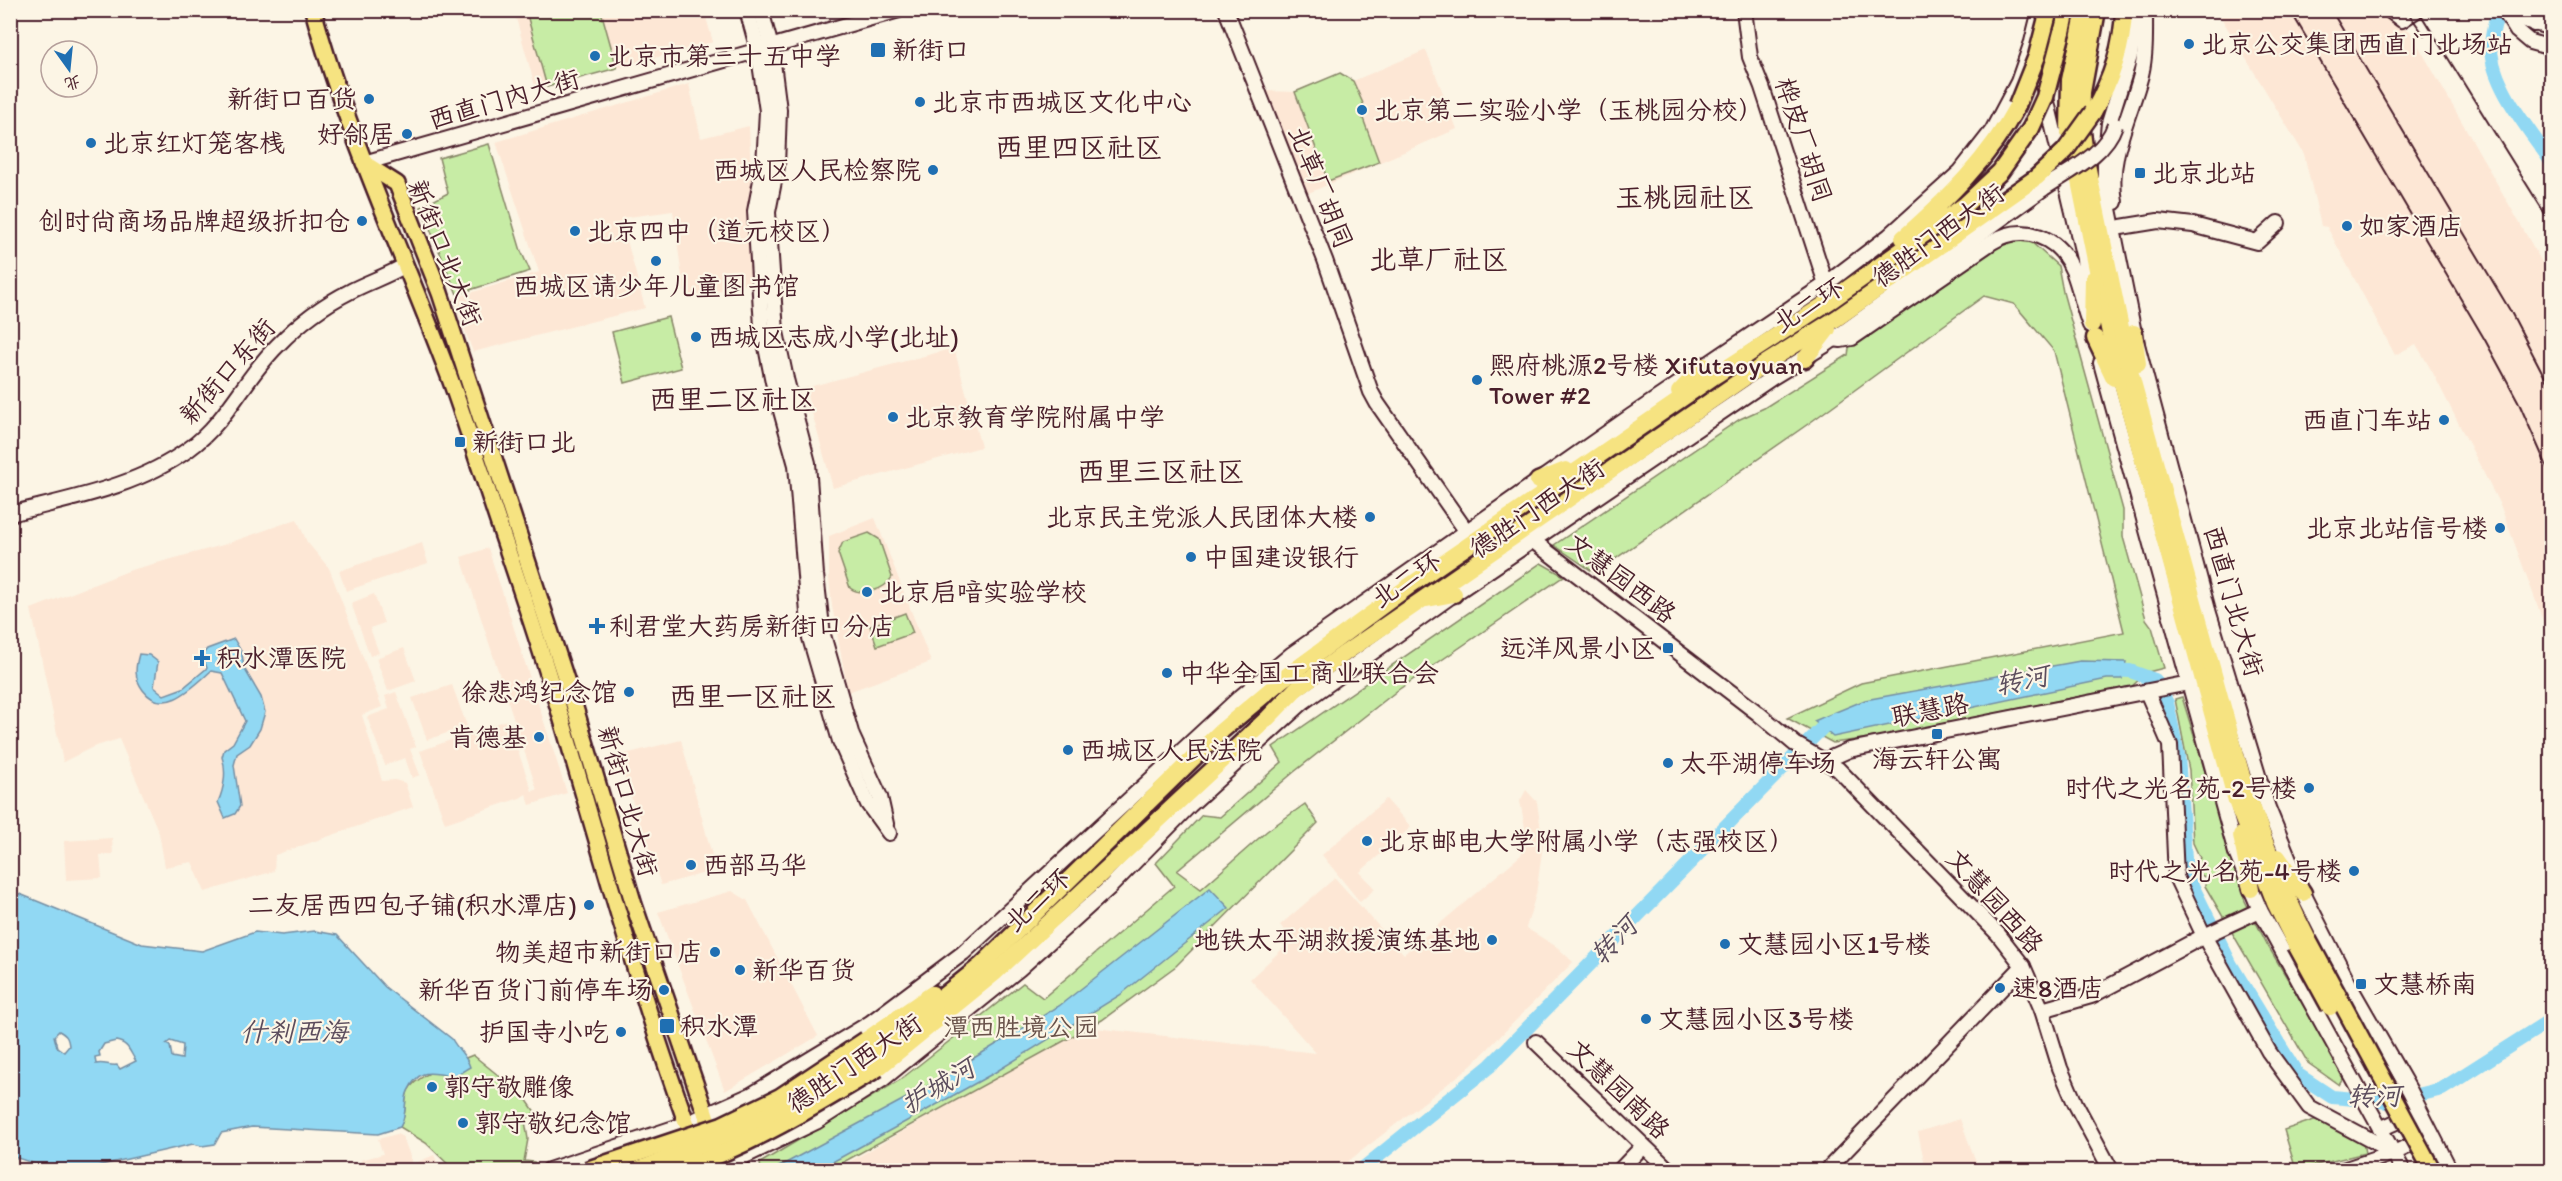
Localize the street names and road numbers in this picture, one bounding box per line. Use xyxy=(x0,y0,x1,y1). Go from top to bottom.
street label: 西直门内大街 xyxy=(425,62,583,136)
street label: 桦皮厂胡同 xyxy=(1769,73,1839,207)
street label: 北草厂胡同 xyxy=(1282,121,1360,253)
street label: 新街口北大街 xyxy=(401,175,489,331)
street label: 德胜门西大街 xyxy=(1865,176,2011,294)
street label: 北二环 xyxy=(1767,270,1849,340)
street label: 新街口东街 xyxy=(172,311,282,431)
street label: 德胜门西大街 xyxy=(1463,451,1611,565)
street label: 西直门北大街 xyxy=(2197,522,2271,680)
street label: 文慧园西路 xyxy=(1559,526,1683,630)
street label: 北二环 xyxy=(1365,544,1447,614)
street label: 联慧路 xyxy=(1889,687,1971,733)
street label: 新街口北大街 xyxy=(591,722,665,880)
street label: 文慧园西路 xyxy=(1940,842,2050,960)
street label: 北二环 xyxy=(998,862,1076,938)
street label: 德胜门西大街 xyxy=(780,1006,928,1120)
street label: 文慧园南路 xyxy=(1561,1032,1677,1146)

